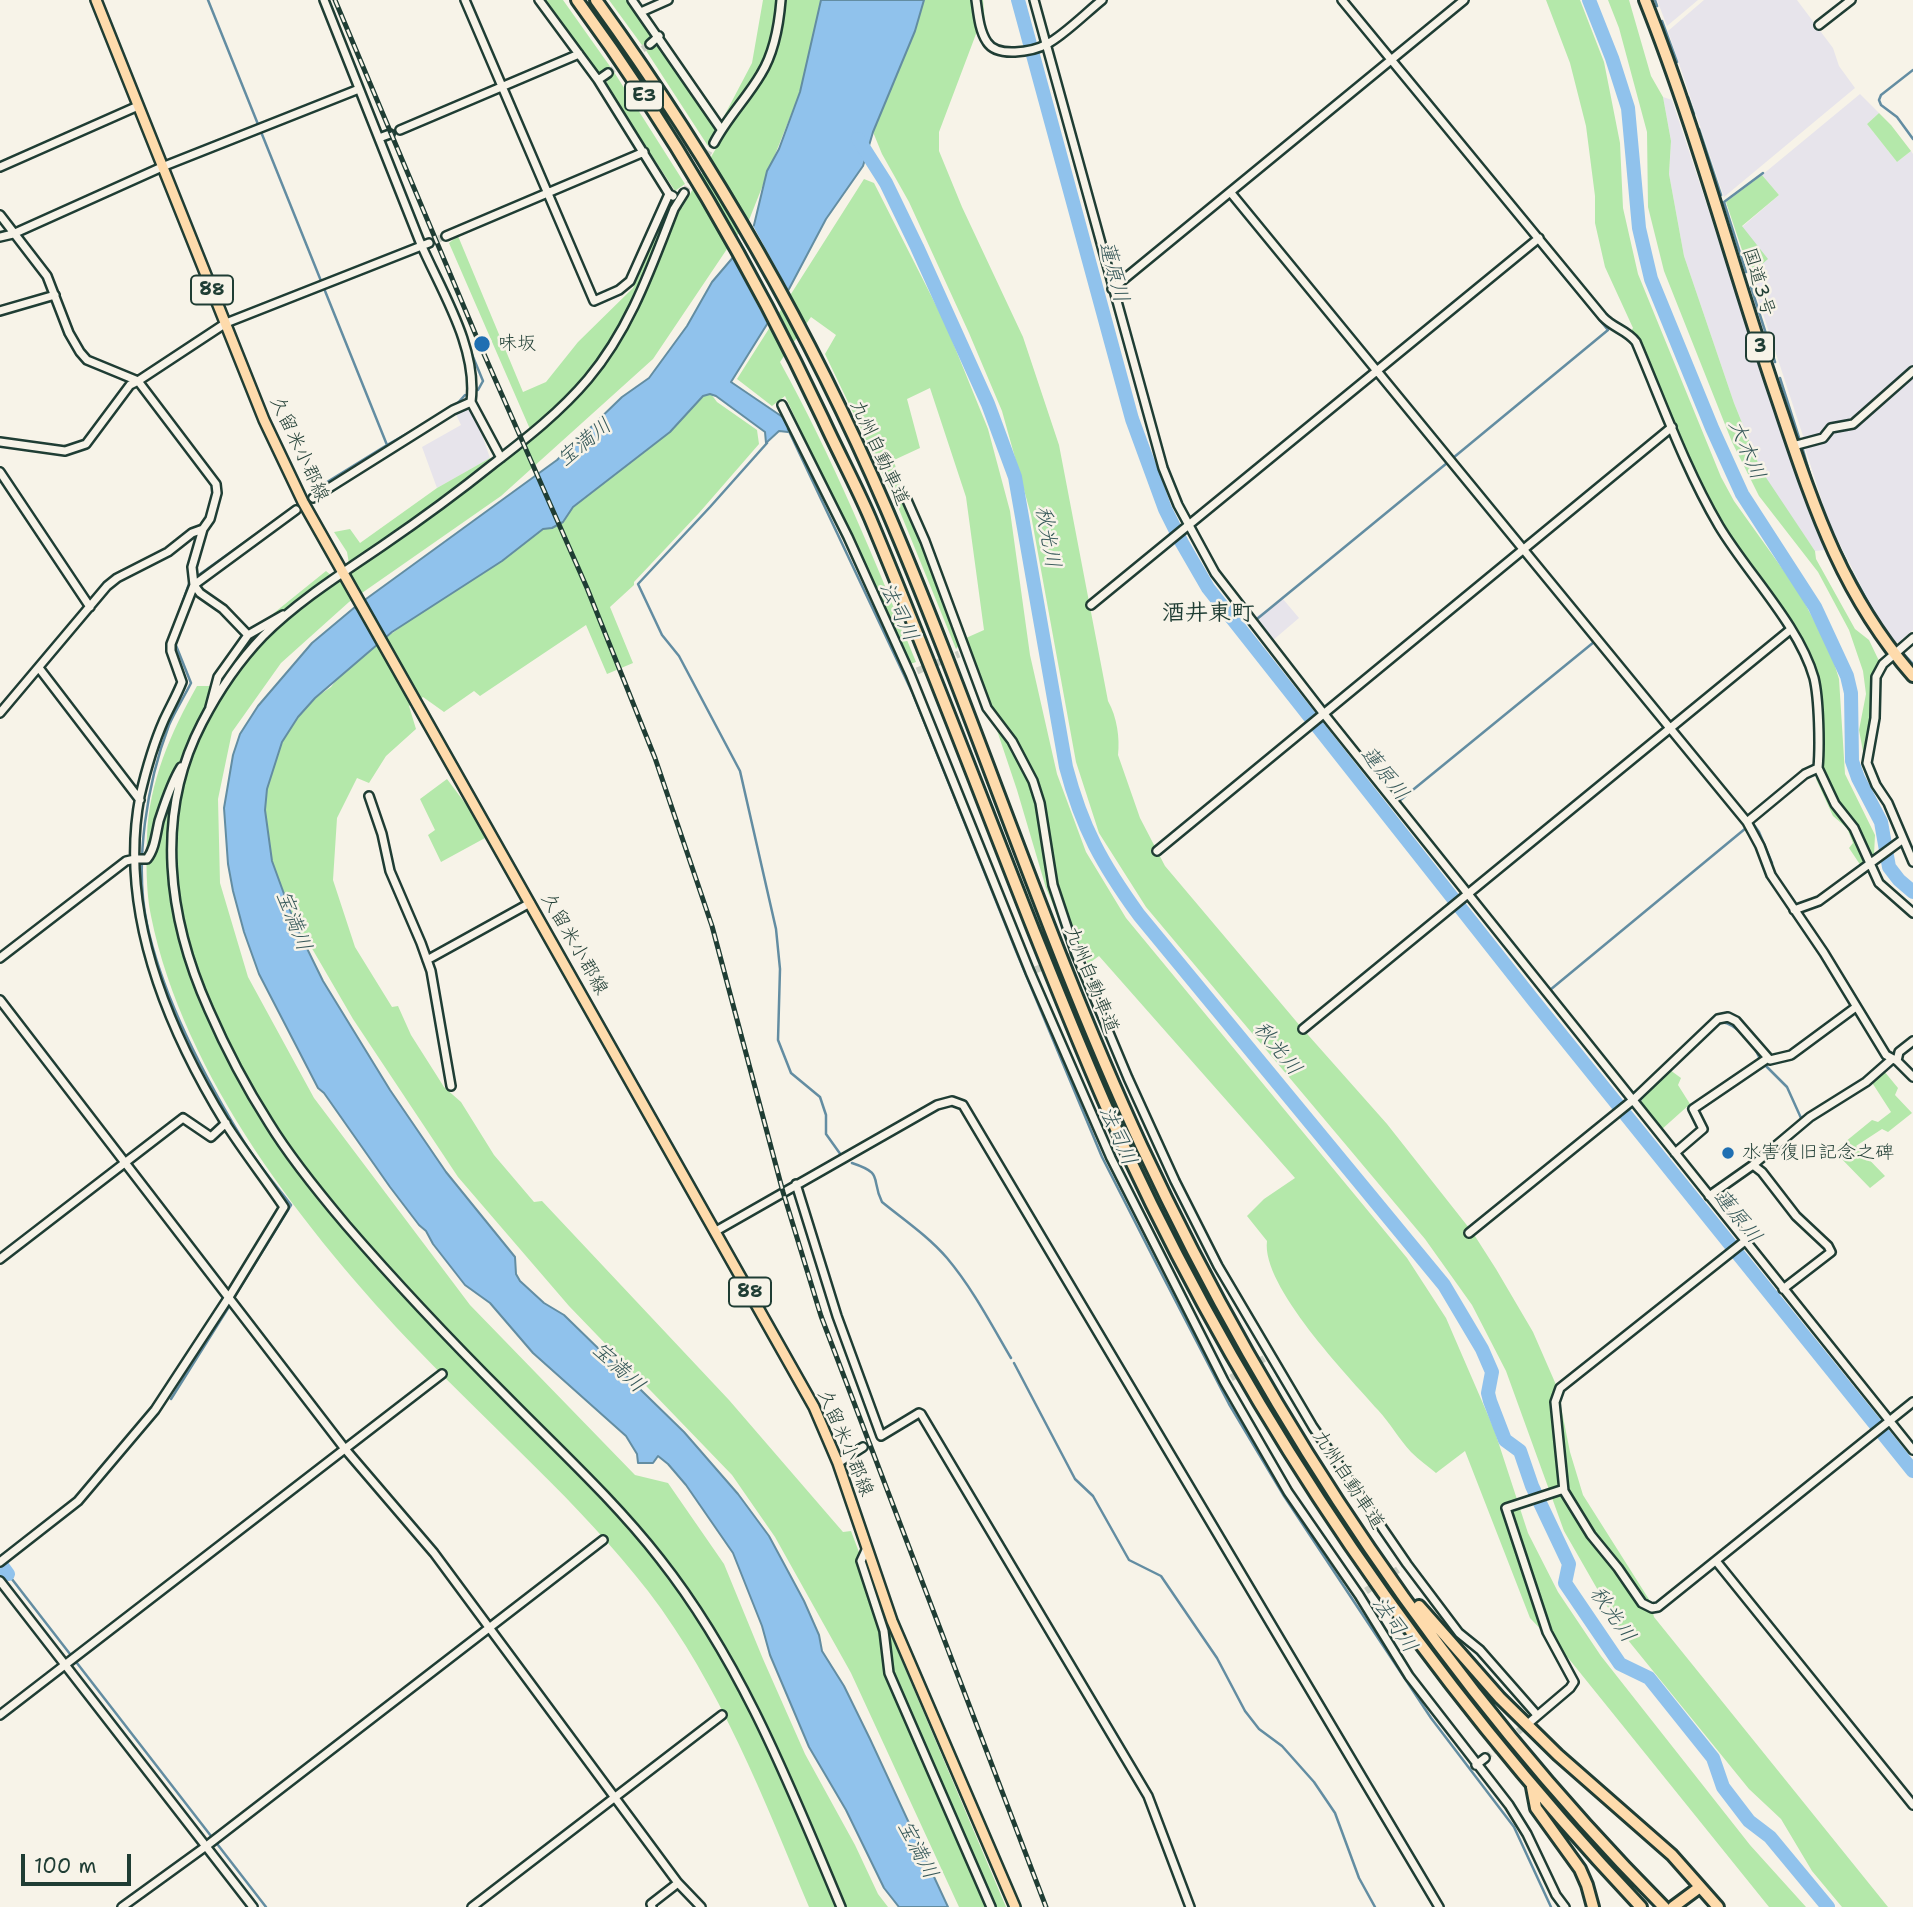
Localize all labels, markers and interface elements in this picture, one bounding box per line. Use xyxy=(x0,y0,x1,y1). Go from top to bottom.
road number: E3 xyxy=(625,82,663,110)
water label: 蓮原川 xyxy=(1093,238,1133,306)
street label: 国道3号 xyxy=(1737,245,1779,319)
road number: 88 xyxy=(191,276,233,304)
road number: 3 xyxy=(1746,332,1774,362)
place label: 味坂 xyxy=(498,333,536,355)
marker: 味坂 xyxy=(472,334,492,354)
street label: 久留米小郡線 xyxy=(265,393,333,505)
street label: 九州自動車道 xyxy=(845,397,913,509)
water label: 宝満川 xyxy=(553,413,617,473)
water label: 大木川 xyxy=(1722,416,1770,484)
water label: 秋光川 xyxy=(1029,504,1065,570)
water label: 法司川 xyxy=(873,578,923,646)
district label: 酒井東町 xyxy=(1162,600,1254,628)
water label: 蓮原川 xyxy=(1354,742,1414,806)
water label: 宝満川 xyxy=(270,887,316,955)
street label: 久留米小郡線 xyxy=(536,889,612,999)
street label: 九州自動車道 xyxy=(1059,923,1123,1037)
water label: 秋光川 xyxy=(1247,1017,1307,1081)
water label: 法司川 xyxy=(1093,1102,1141,1170)
place label: 水害復旧記念之碑 xyxy=(1742,1142,1894,1164)
marker: 水害復旧記念之碑 xyxy=(1720,1145,1736,1161)
water label: 蓮原川 xyxy=(1707,1185,1767,1249)
road number: 88 xyxy=(729,1278,771,1307)
water label: 宝満川 xyxy=(586,1337,650,1399)
street label: 久留米小郡線 xyxy=(812,1386,878,1500)
street label: 九州自動車道 xyxy=(1307,1426,1389,1534)
water label: 秋光川 xyxy=(1584,1582,1640,1648)
water label: 法司川 xyxy=(1366,1592,1422,1658)
water label: 宝満川 xyxy=(891,1816,943,1884)
scale bar xyxy=(24,1840,135,1884)
text: 100 m xyxy=(34,1852,97,1880)

